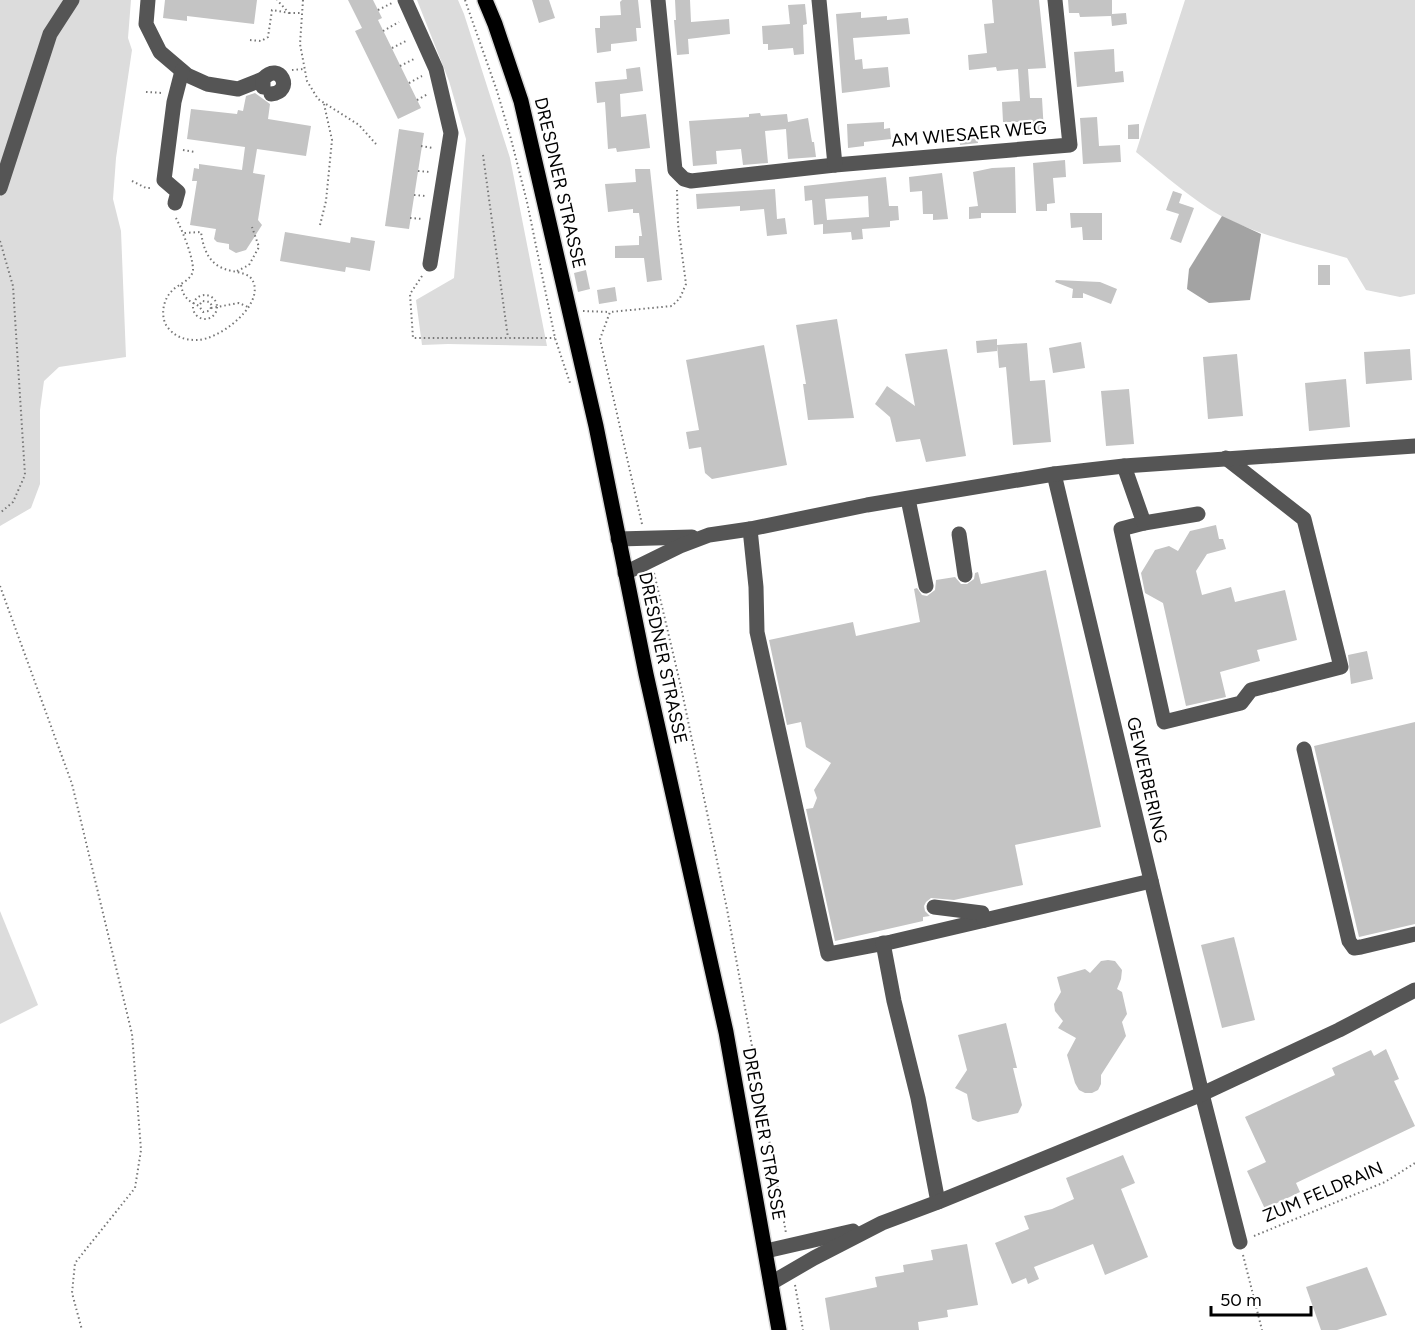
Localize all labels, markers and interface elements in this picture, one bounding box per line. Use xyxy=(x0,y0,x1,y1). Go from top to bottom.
street label: DRESDNER STRASSE xyxy=(530,95,590,271)
street label: AM WIESAER WEG xyxy=(890,116,1048,152)
street label: DRESDNER STRASSE xyxy=(634,570,692,746)
street label: GEWERBERING xyxy=(1122,715,1172,846)
street label: DRESDNER STRASSE xyxy=(738,1046,790,1222)
street label: ZUM FELDRAIN xyxy=(1260,1157,1386,1227)
scale bar xyxy=(1211,1279,1312,1317)
text: 50 m xyxy=(1220,1289,1262,1311)

